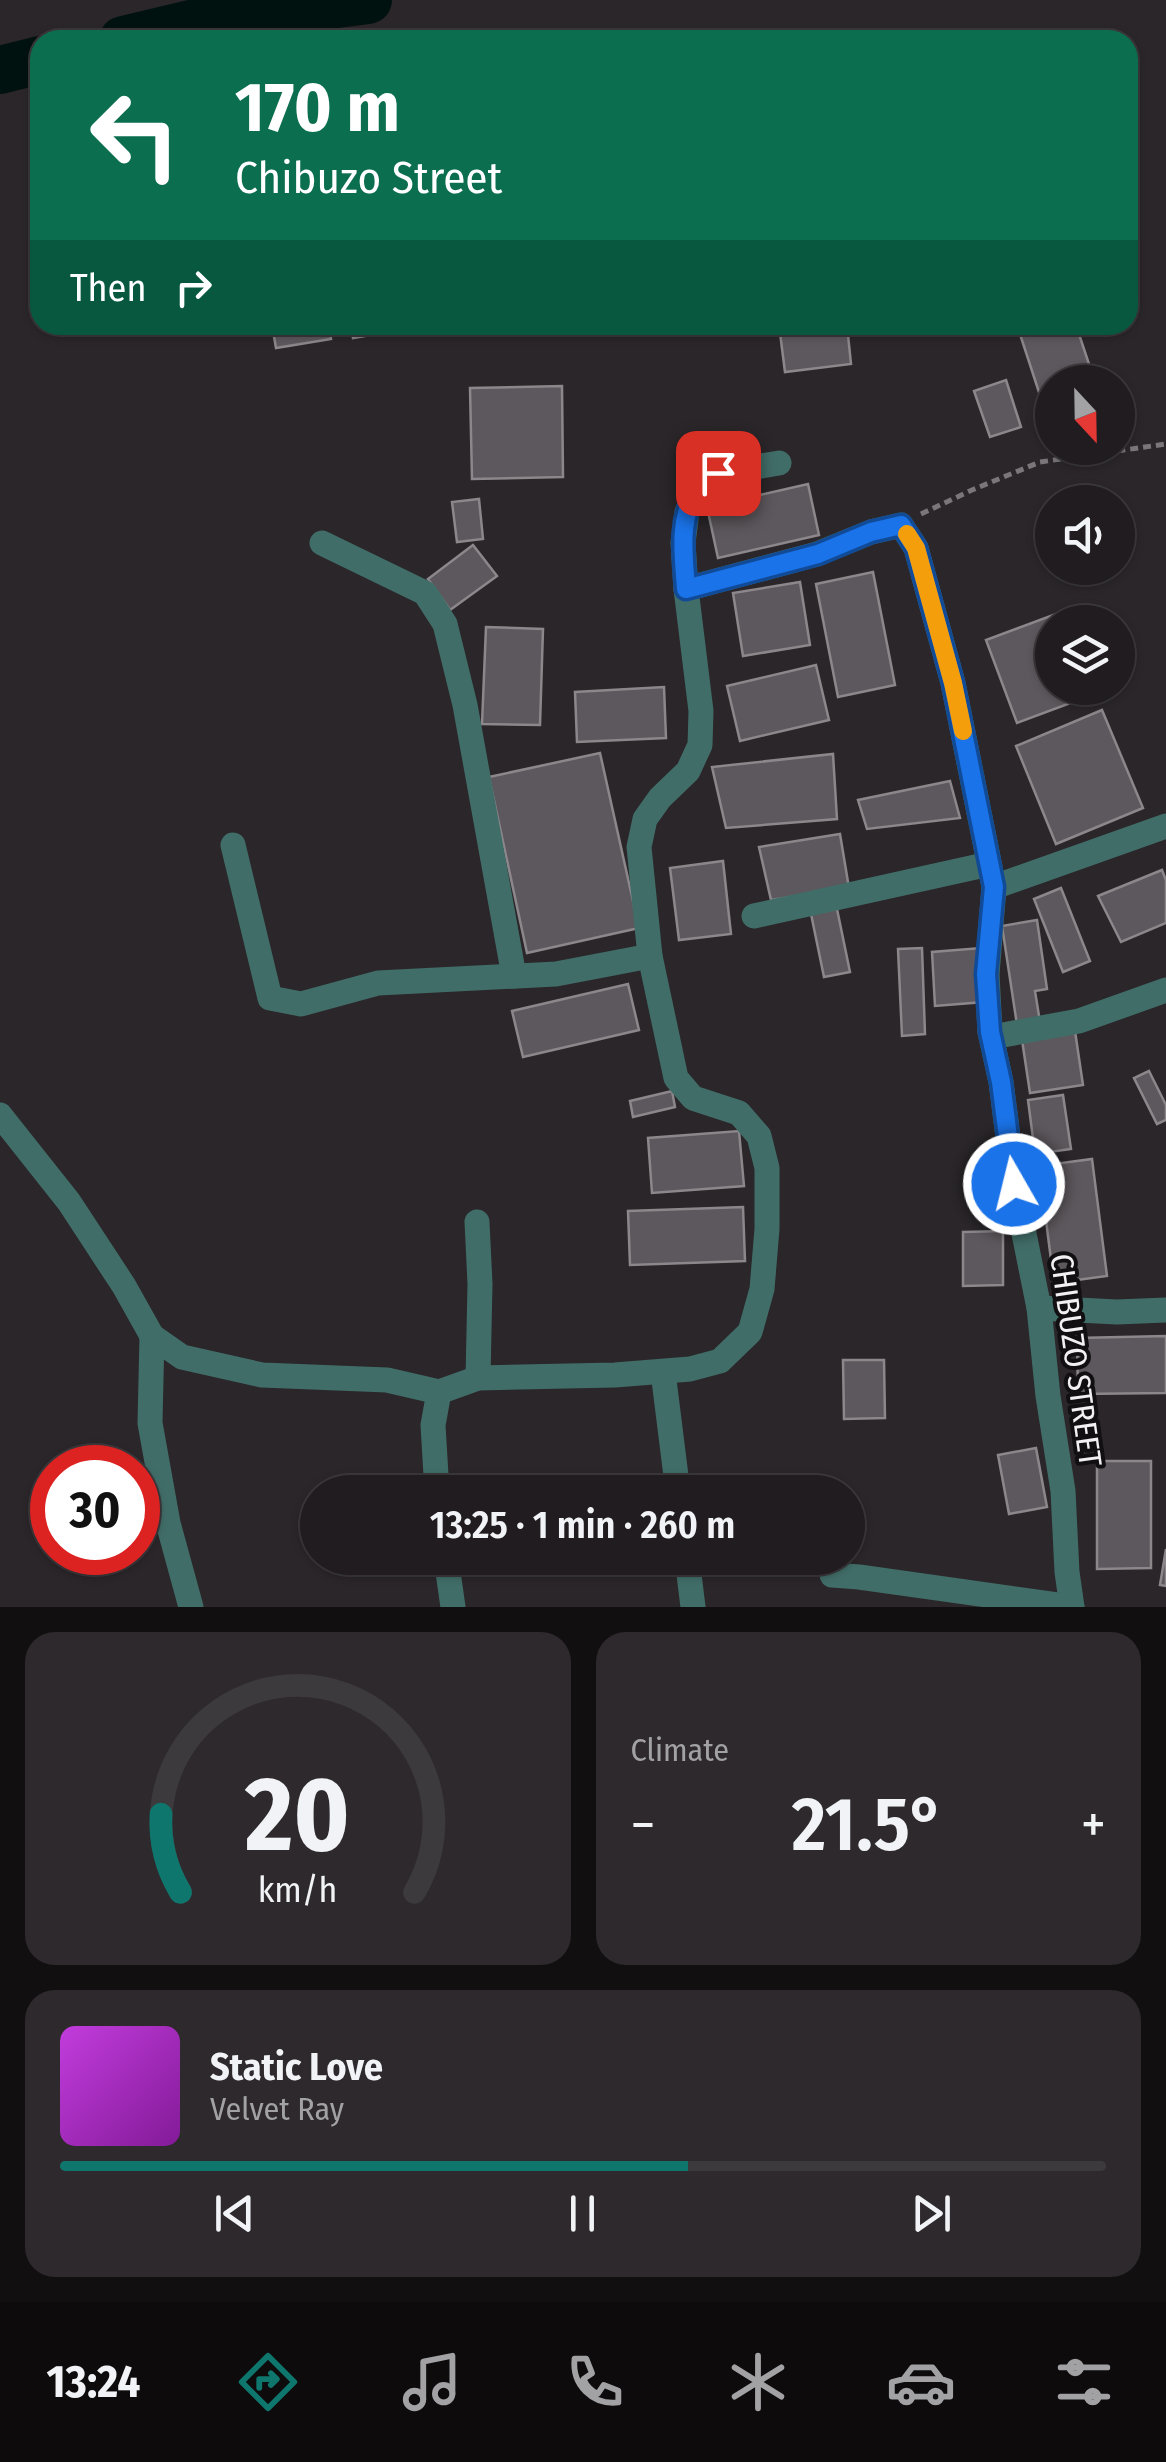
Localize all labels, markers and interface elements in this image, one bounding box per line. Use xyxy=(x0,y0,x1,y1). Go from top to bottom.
text: 170 m xyxy=(235,66,400,150)
icon: left xyxy=(70,70,200,200)
text: Chibuzo Street xyxy=(235,151,502,205)
icon: right xyxy=(166,260,221,315)
text: Then xyxy=(70,265,146,311)
north arrow xyxy=(1035,365,1135,465)
map controls xyxy=(1035,365,1135,705)
pin xyxy=(676,431,761,516)
icon: arrive xyxy=(691,446,746,501)
button: sound xyxy=(1035,485,1135,585)
button: layers xyxy=(1035,605,1135,705)
position arrow xyxy=(962,1132,1066,1236)
street label: CHIBUZO STREET xyxy=(1042,1251,1110,1469)
speed limit sign: 30 xyxy=(30,1445,160,1575)
text: 13:25 · 1 min · 260 m xyxy=(430,1502,735,1548)
text: Climate xyxy=(631,1731,729,1769)
text: 20 xyxy=(244,1753,350,1878)
text: 21.5° xyxy=(792,1780,944,1870)
text: − xyxy=(631,1792,655,1858)
text: + xyxy=(1081,1792,1106,1858)
text: km/h xyxy=(258,1869,338,1911)
text: Static Love xyxy=(210,2044,383,2090)
text: Velvet Ray xyxy=(210,2090,344,2128)
icon: previous xyxy=(207,2186,262,2241)
icon: pause xyxy=(555,2186,610,2241)
icon: next xyxy=(904,2186,959,2241)
icon: directions xyxy=(233,2347,303,2417)
icon: music xyxy=(397,2347,467,2417)
icon: phone xyxy=(560,2347,630,2417)
icon: climate xyxy=(723,2347,793,2417)
icon: car xyxy=(886,2347,956,2417)
icon: filters xyxy=(1049,2347,1119,2417)
text: 13:24 xyxy=(47,2355,140,2409)

